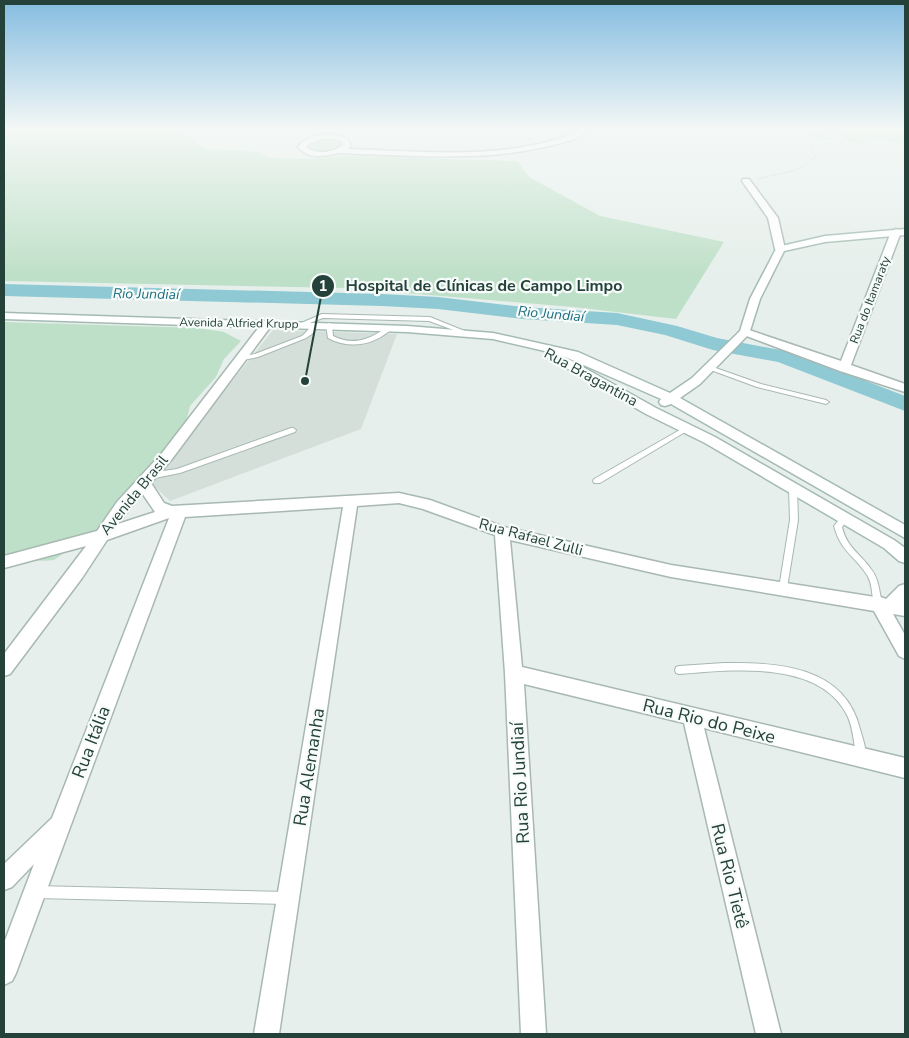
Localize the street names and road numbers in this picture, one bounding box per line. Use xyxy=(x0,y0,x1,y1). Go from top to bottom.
street label: Rua do Itamaraty xyxy=(846,253,894,346)
street label: Avenida Alfried Krupp xyxy=(179,314,299,332)
street label: Rua Bragantina xyxy=(541,343,641,411)
street label: Avenida Brasil xyxy=(96,451,173,539)
street label: Rua Rafael Zulli xyxy=(477,514,585,560)
street label: Rua Rio do Peixe xyxy=(640,693,778,749)
street label: Rua Itália xyxy=(66,702,116,782)
street label: Rua Alemanha xyxy=(288,706,330,828)
street label: Rua Rio Jundiaí xyxy=(505,721,535,844)
street label: Rua Rio Tietê xyxy=(705,821,755,931)

